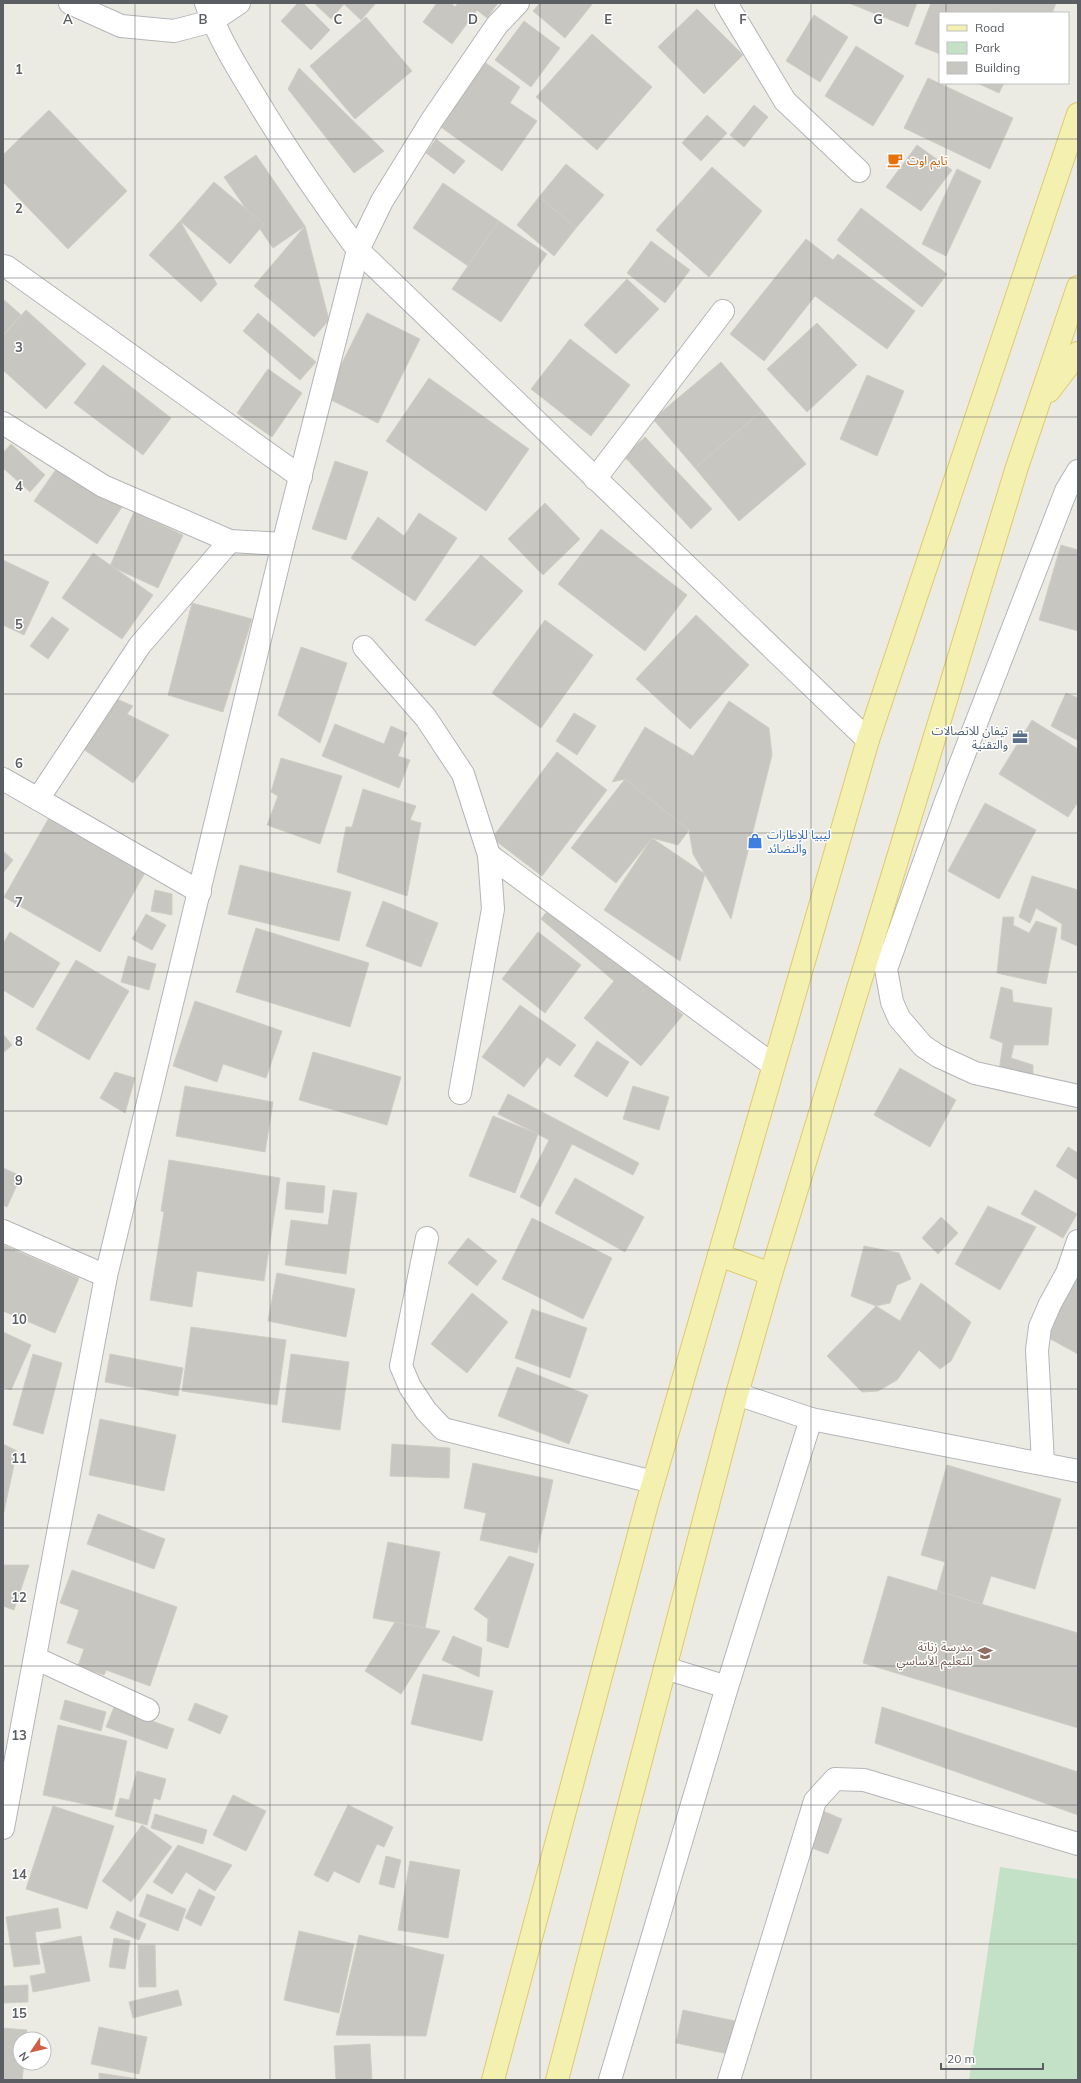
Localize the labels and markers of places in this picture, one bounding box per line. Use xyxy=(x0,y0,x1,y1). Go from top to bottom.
cafe icon: تايم اوت xyxy=(886,151,904,169)
place label: تايم اوت xyxy=(907,153,948,170)
place label: تيفان للاتصالات والتقنية xyxy=(931,723,1008,752)
office icon: تيفان للاتصالات والتقنية xyxy=(1011,728,1029,746)
place label: ليبيا للإطارات والنضائد xyxy=(767,827,831,856)
shop icon: ليبيا للإطارات والنضائد xyxy=(746,832,764,850)
place label: مدرسة زناتة للتعليم الأساسي xyxy=(897,1639,973,1670)
school or university icon: مدرسة زناتة للتعليم الأساسي xyxy=(976,1644,994,1662)

